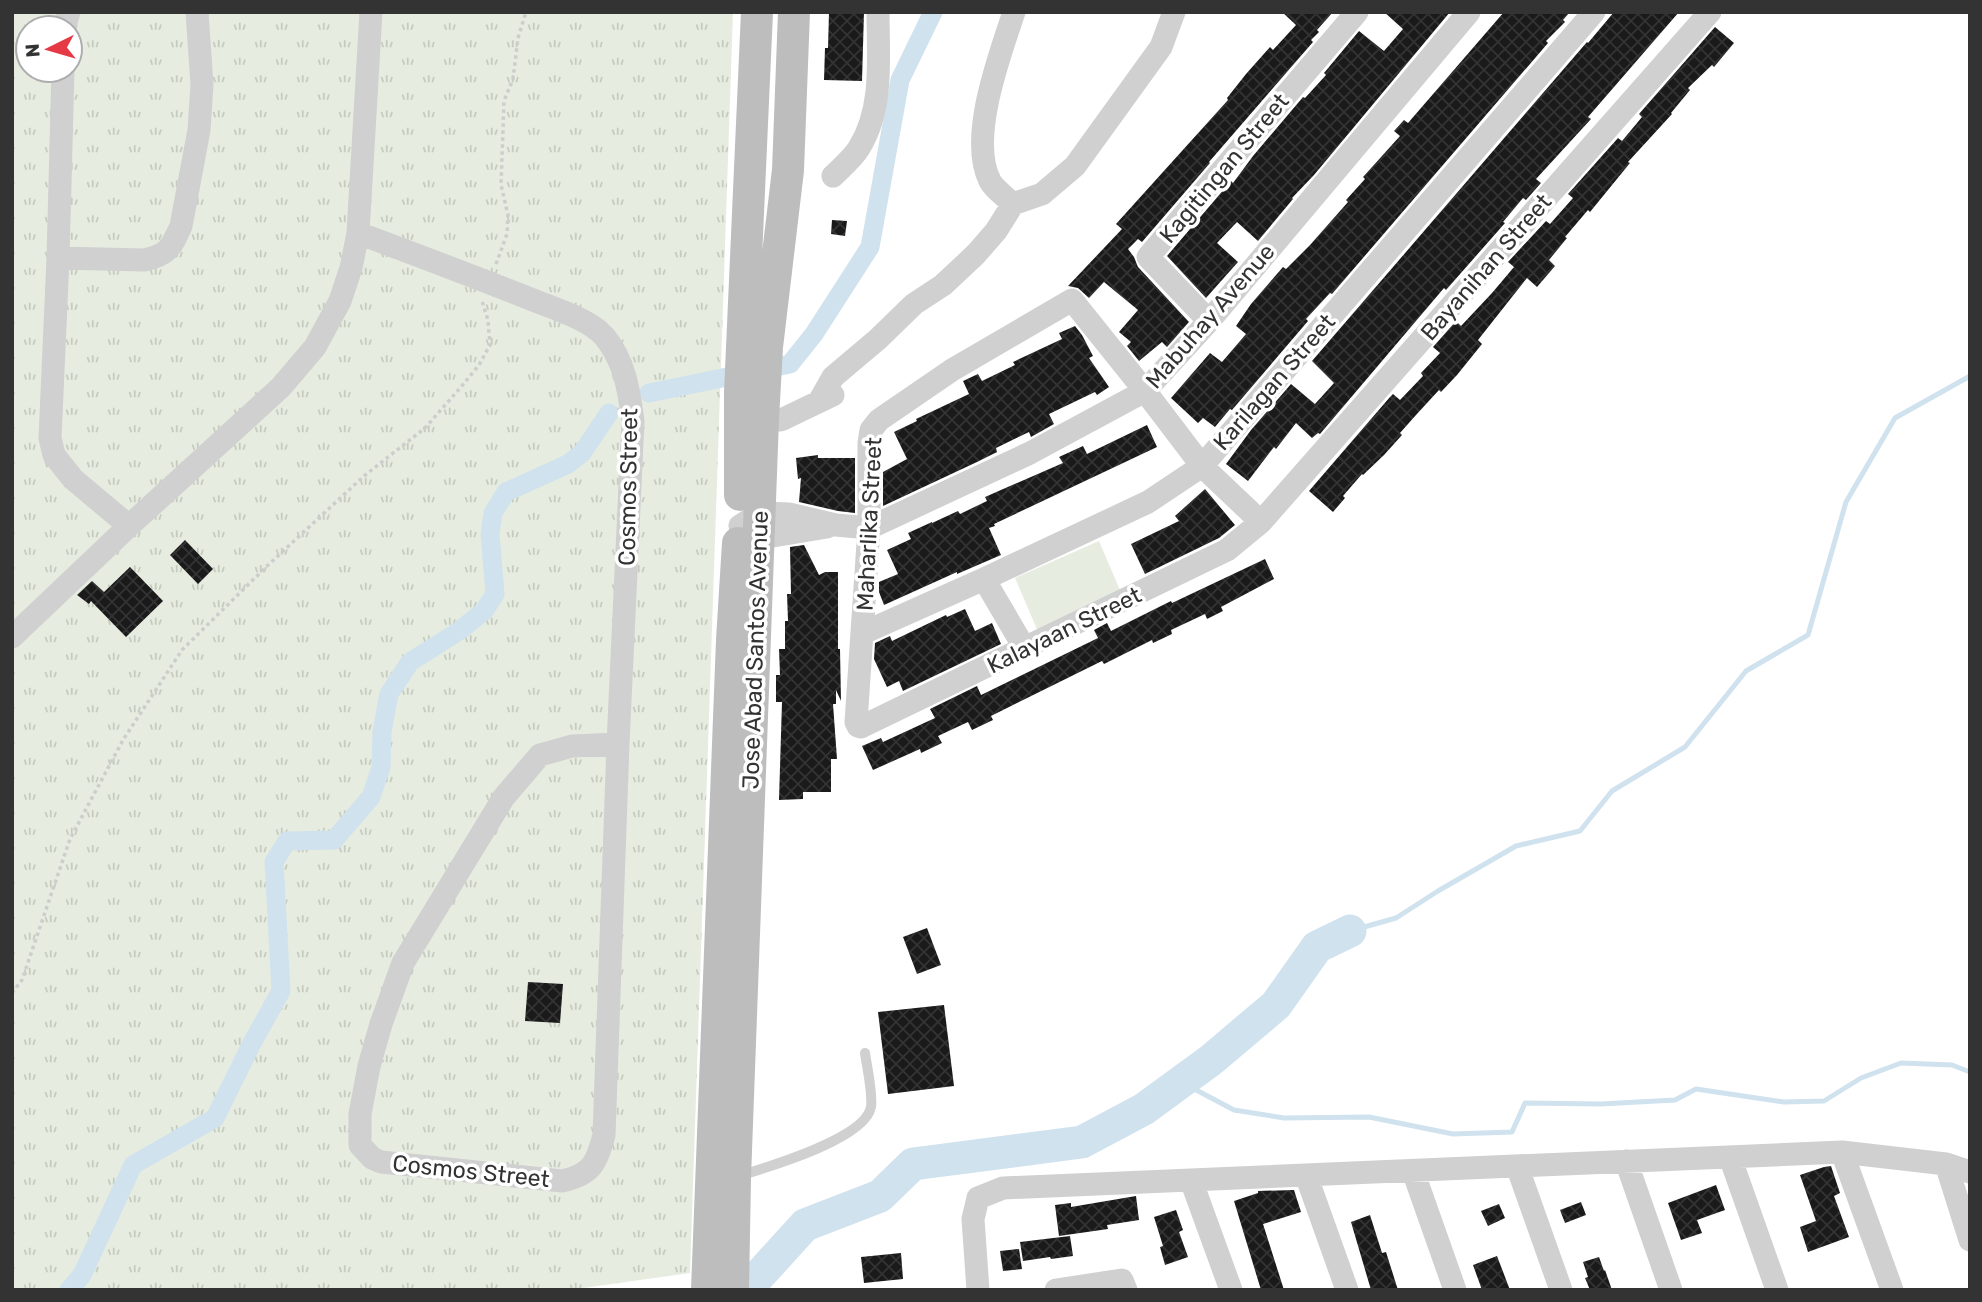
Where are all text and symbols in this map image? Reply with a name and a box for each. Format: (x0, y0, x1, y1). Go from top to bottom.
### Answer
north arrow (14, 14, 84, 84)
text: N (21, 43, 45, 58)
street label: Kagitingan Street (1153, 88, 1295, 248)
street label: Bayanihan Street (1415, 188, 1557, 346)
street label: Mabuhay Avenue (1140, 238, 1280, 394)
street label: Karilagan Street (1207, 308, 1341, 456)
street label: Cosmos Street (613, 408, 643, 566)
street label: Maharlika Street (850, 436, 888, 612)
street label: Jose Abad Santos Avenue (736, 510, 774, 790)
street label: Kalayaan Street (982, 581, 1146, 679)
street label: Cosmos Street (391, 1149, 551, 1193)

